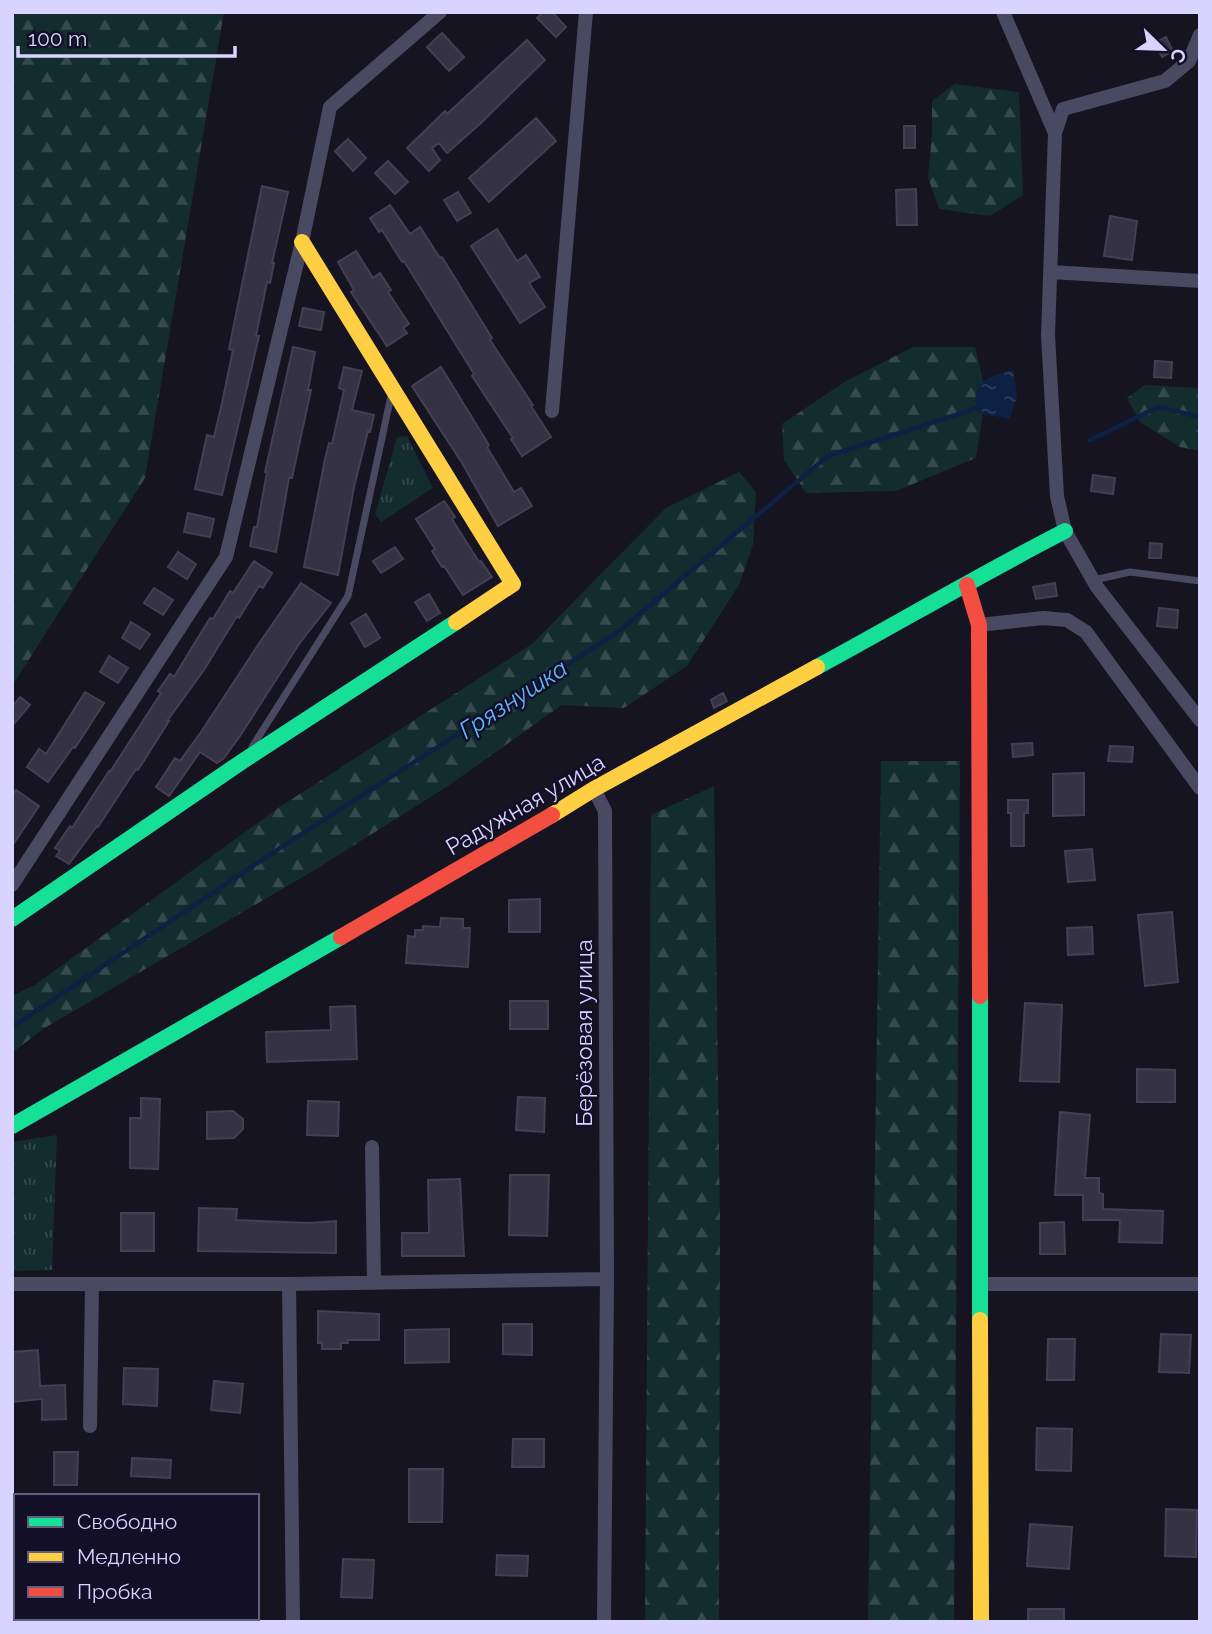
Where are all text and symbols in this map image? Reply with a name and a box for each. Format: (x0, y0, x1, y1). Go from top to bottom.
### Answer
scale bar (18, 14, 234, 58)
north arrow (1128, 14, 1198, 84)
text: 100 m (28, 26, 87, 51)
text: С (1166, 45, 1191, 66)
water label: Грязнушка (453, 653, 573, 745)
street label: Радужная улица (441, 748, 609, 860)
street label: Берёзовая улица (570, 939, 597, 1127)
legend (14, 1494, 259, 1620)
text: Свободно (77, 1509, 177, 1534)
text: Медленно (77, 1544, 181, 1569)
text: Пробка (77, 1579, 153, 1604)

